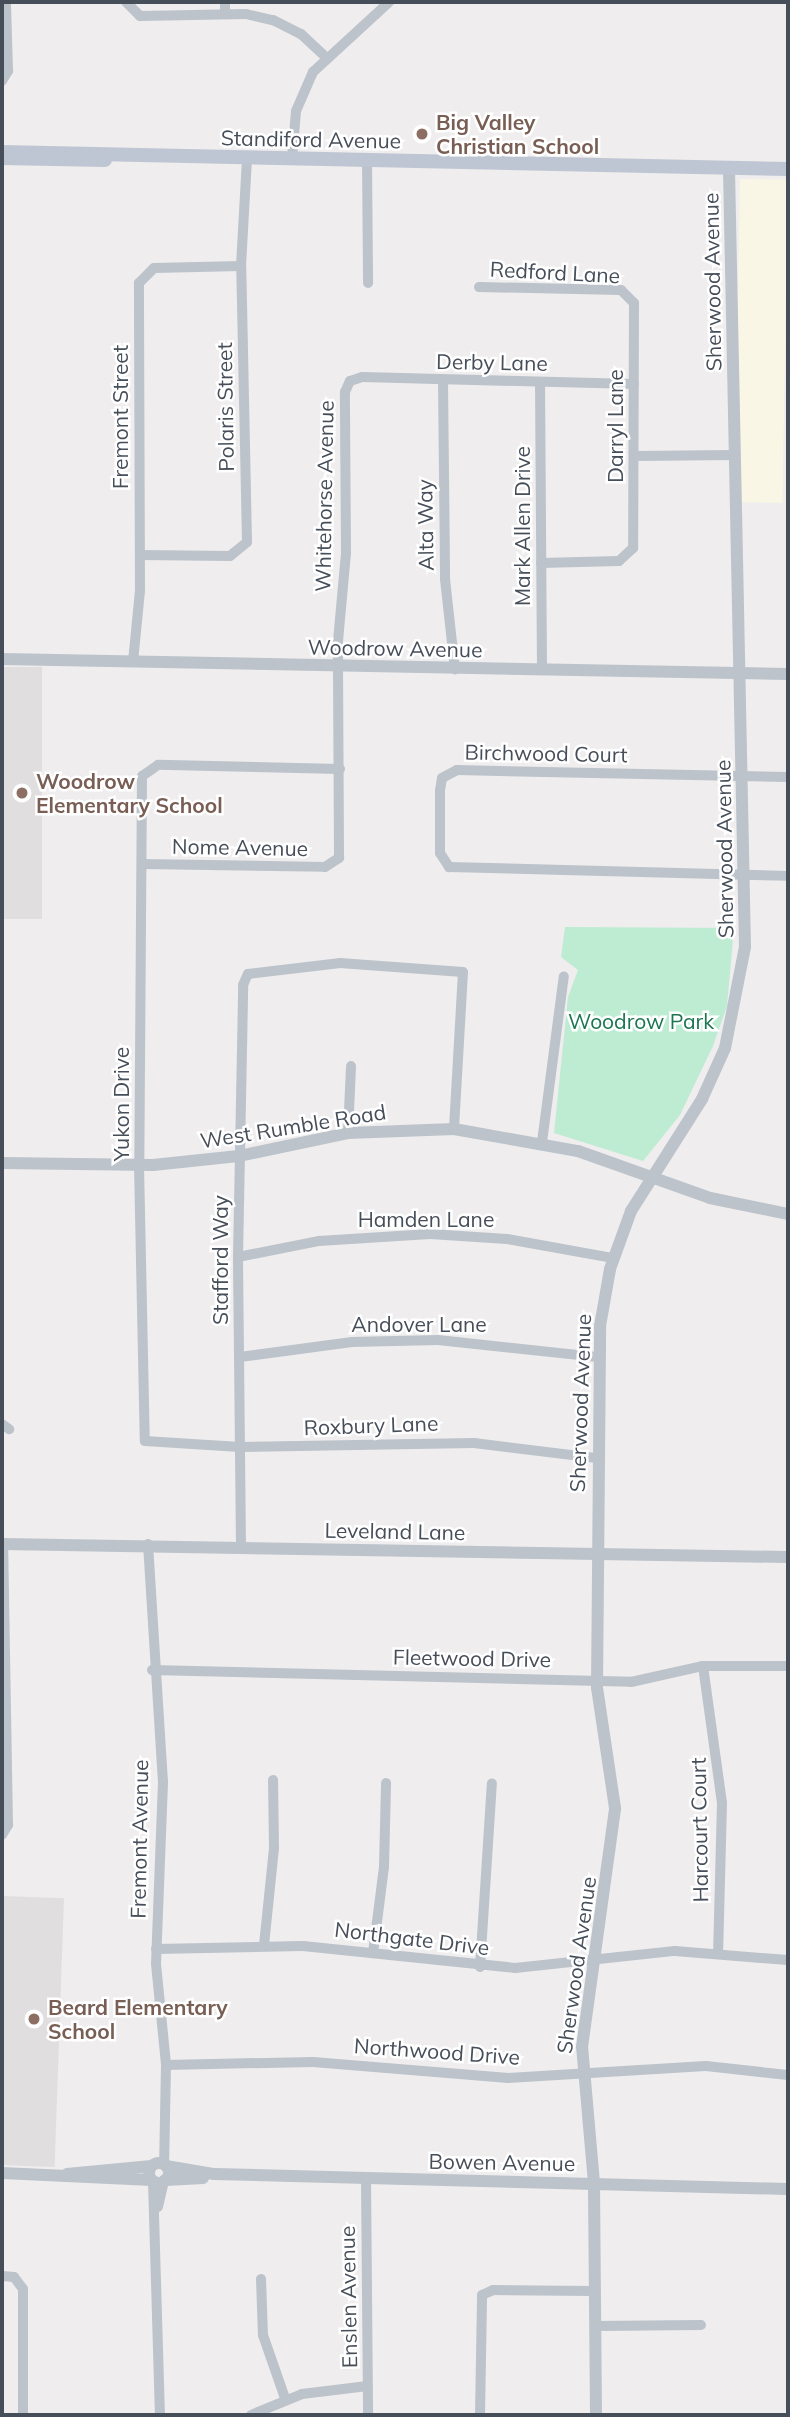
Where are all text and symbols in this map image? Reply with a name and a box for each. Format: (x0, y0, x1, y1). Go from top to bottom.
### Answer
place label: Big Valley Christian School (436, 109, 599, 159)
street label: Standiford Avenue (221, 125, 401, 153)
marker: Big Valley Christian School (414, 126, 430, 142)
street label: Sherwood Avenue (698, 193, 726, 371)
street label: Redford Lane (489, 256, 621, 288)
street label: Polaris Street (211, 342, 239, 472)
street label: Fremont Street (107, 345, 133, 489)
street label: Derby Lane (436, 348, 548, 376)
street label: Darryl Lane (602, 369, 628, 483)
street label: Whitehorse Avenue (310, 400, 338, 592)
street label: Mark Allen Drive (509, 446, 535, 606)
street label: Alta Way (412, 479, 438, 571)
street label: Woodrow Avenue (307, 634, 483, 662)
street label: Birchwood Court (464, 739, 628, 767)
street label: Sherwood Avenue (710, 760, 738, 938)
place label: Woodrow Elementary School (36, 768, 223, 818)
marker: Woodrow Elementary School (14, 785, 30, 801)
street label: Nome Avenue (172, 833, 308, 861)
park label: Woodrow Park (568, 1008, 714, 1034)
street label: Yukon Drive (108, 1047, 134, 1161)
street label: West Rumble Road (198, 1099, 388, 1153)
street label: Stafford Way (207, 1195, 233, 1325)
street label: Hamden Lane (358, 1206, 494, 1232)
street label: Andover Lane (351, 1311, 487, 1337)
street label: Sherwood Avenue (564, 1313, 596, 1493)
street label: Roxbury Lane (303, 1410, 439, 1440)
street label: Leveland Lane (324, 1517, 466, 1545)
street label: Fleetwood Drive (393, 1644, 551, 1672)
street label: Harcourt Court (685, 1757, 713, 1903)
street label: Fremont Avenue (125, 1759, 153, 1919)
street label: Sherwood Avenue (551, 1875, 601, 2055)
street label: Northgate Drive (333, 1916, 491, 1960)
place label: Beard Elementary School (48, 1994, 228, 2044)
marker: Beard Elementary School (26, 2011, 42, 2027)
street label: Northwood Drive (353, 2033, 521, 2069)
street label: Bowen Avenue (429, 2148, 575, 2176)
street label: Enslen Avenue (334, 2226, 362, 2368)

